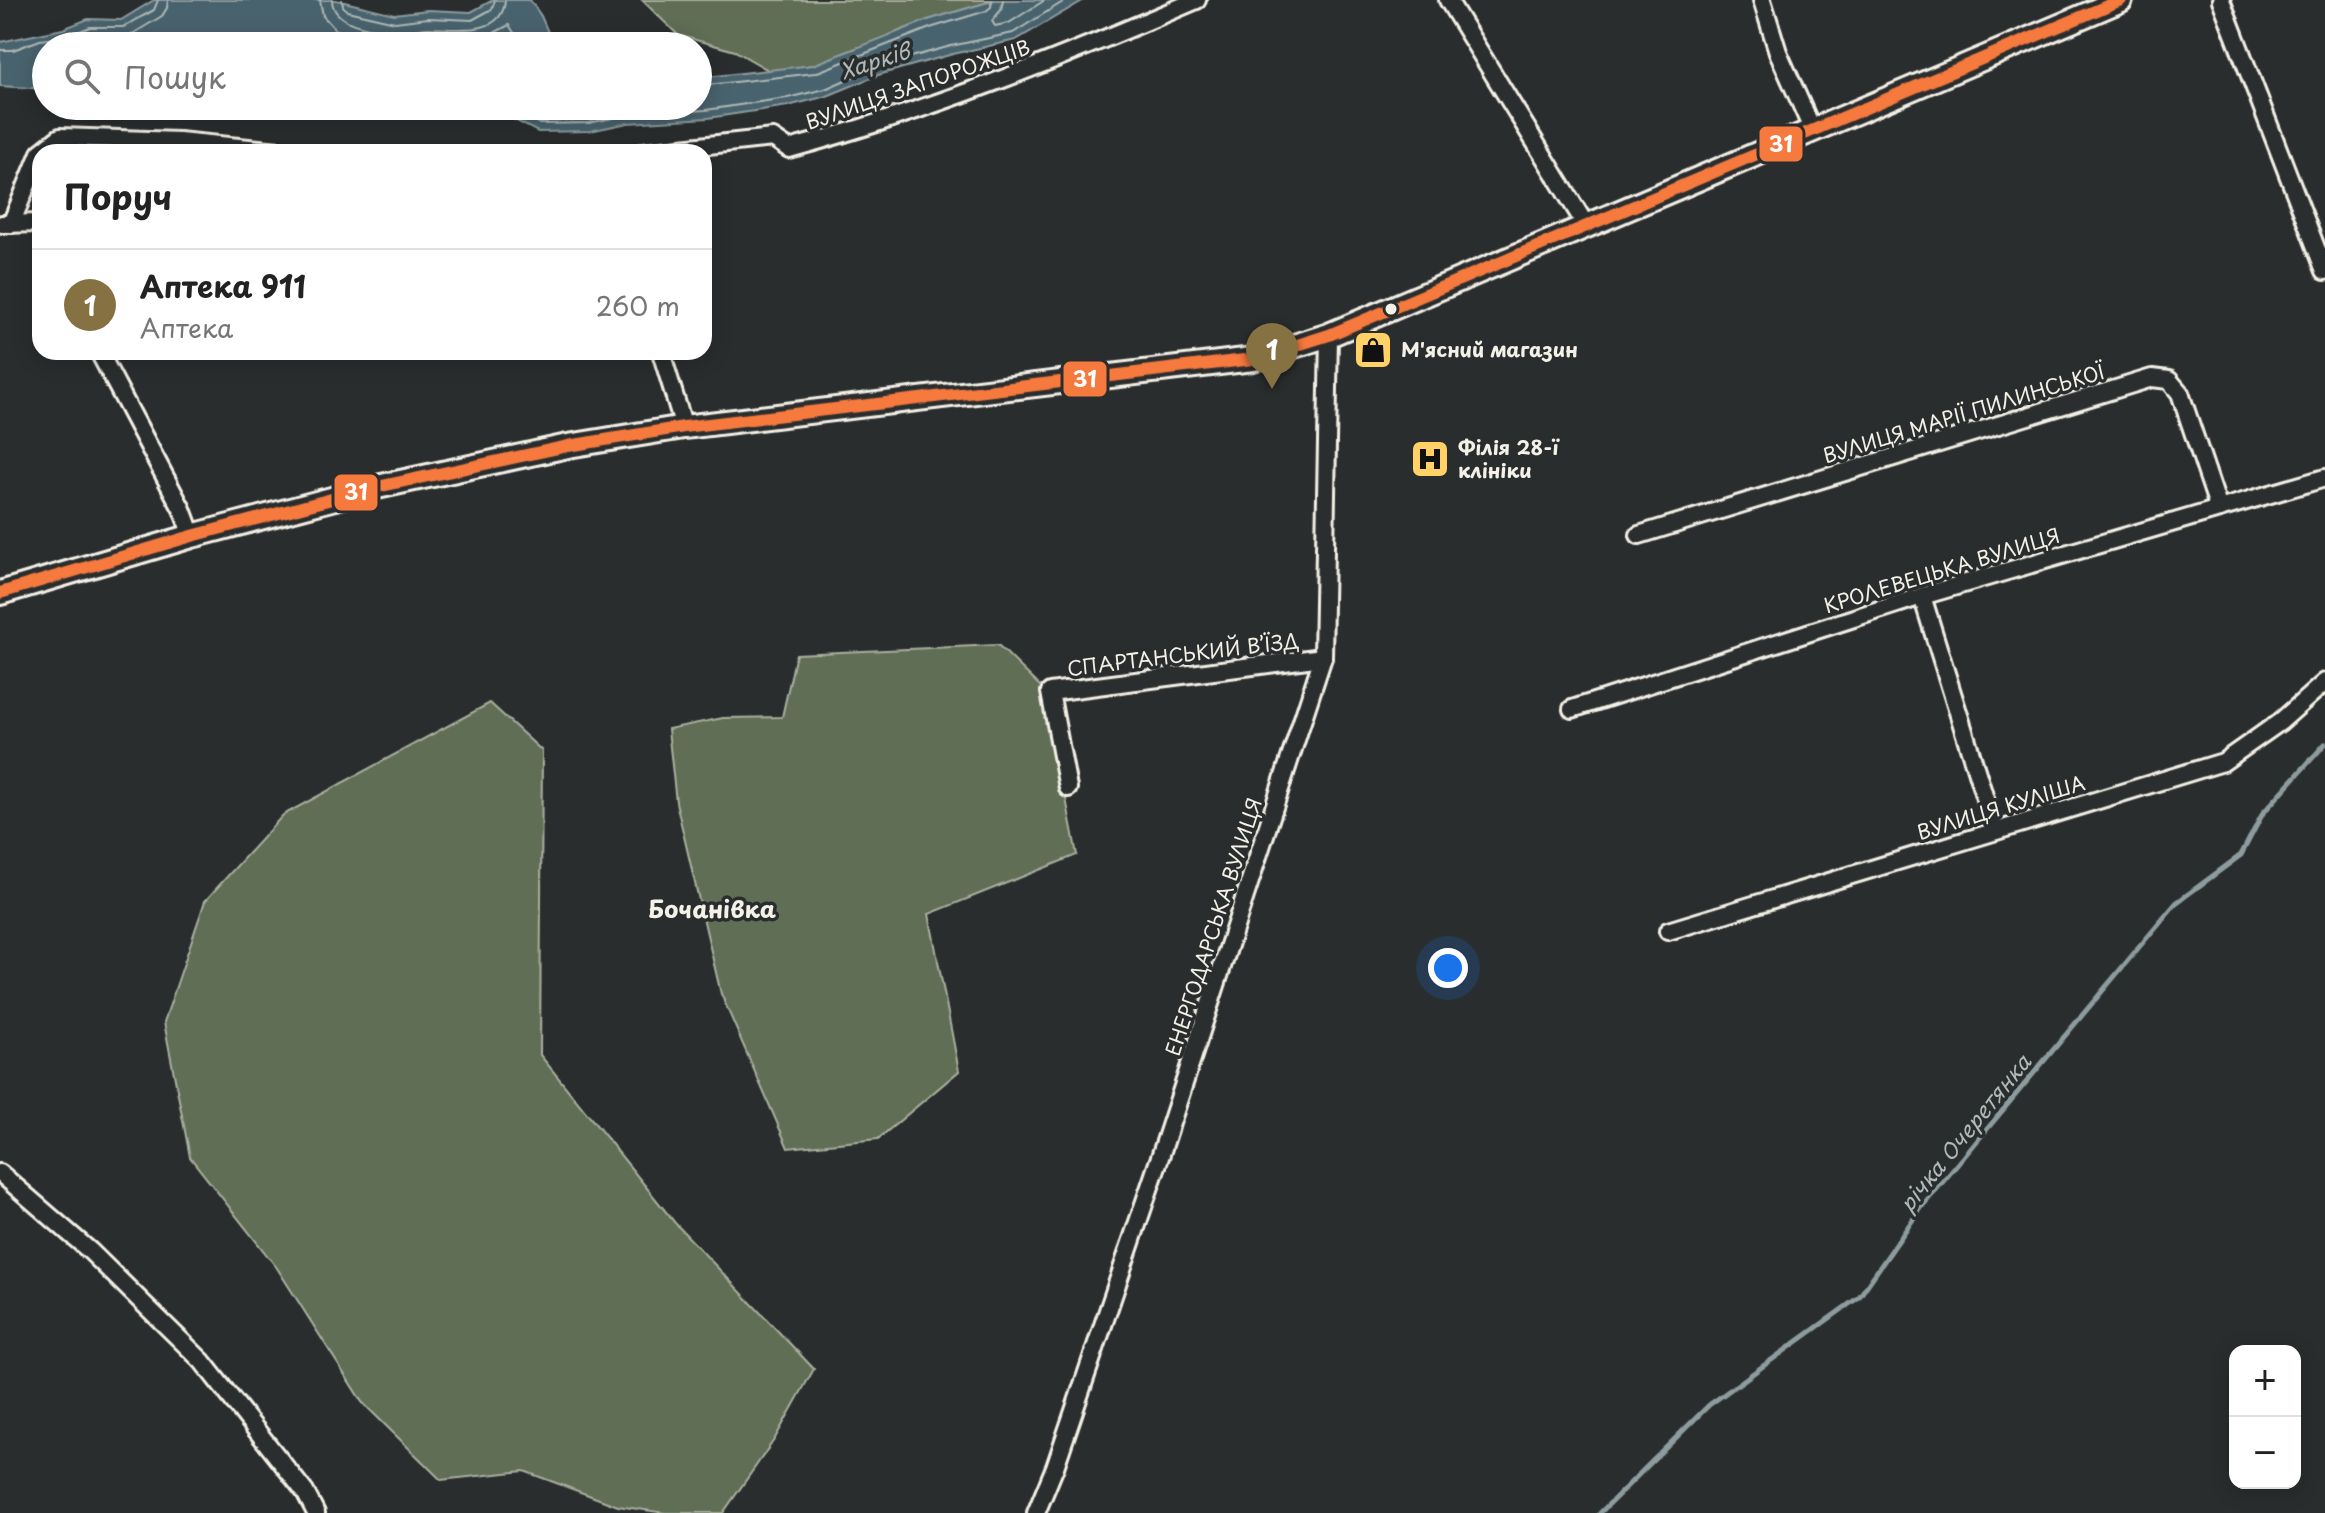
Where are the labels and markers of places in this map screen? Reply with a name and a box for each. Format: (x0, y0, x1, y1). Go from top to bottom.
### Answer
unlabelled marker (1383, 301, 1399, 317)
pin: 1 (1246, 323, 1298, 389)
shop icon: М'ясний магазин (1352, 329, 1394, 371)
place label: М'ясний магазин (1401, 334, 1578, 364)
place label: Філія 28-ї клініки (1458, 432, 1560, 485)
hospital icon: Філія 28-ї клініки (1409, 438, 1451, 480)

